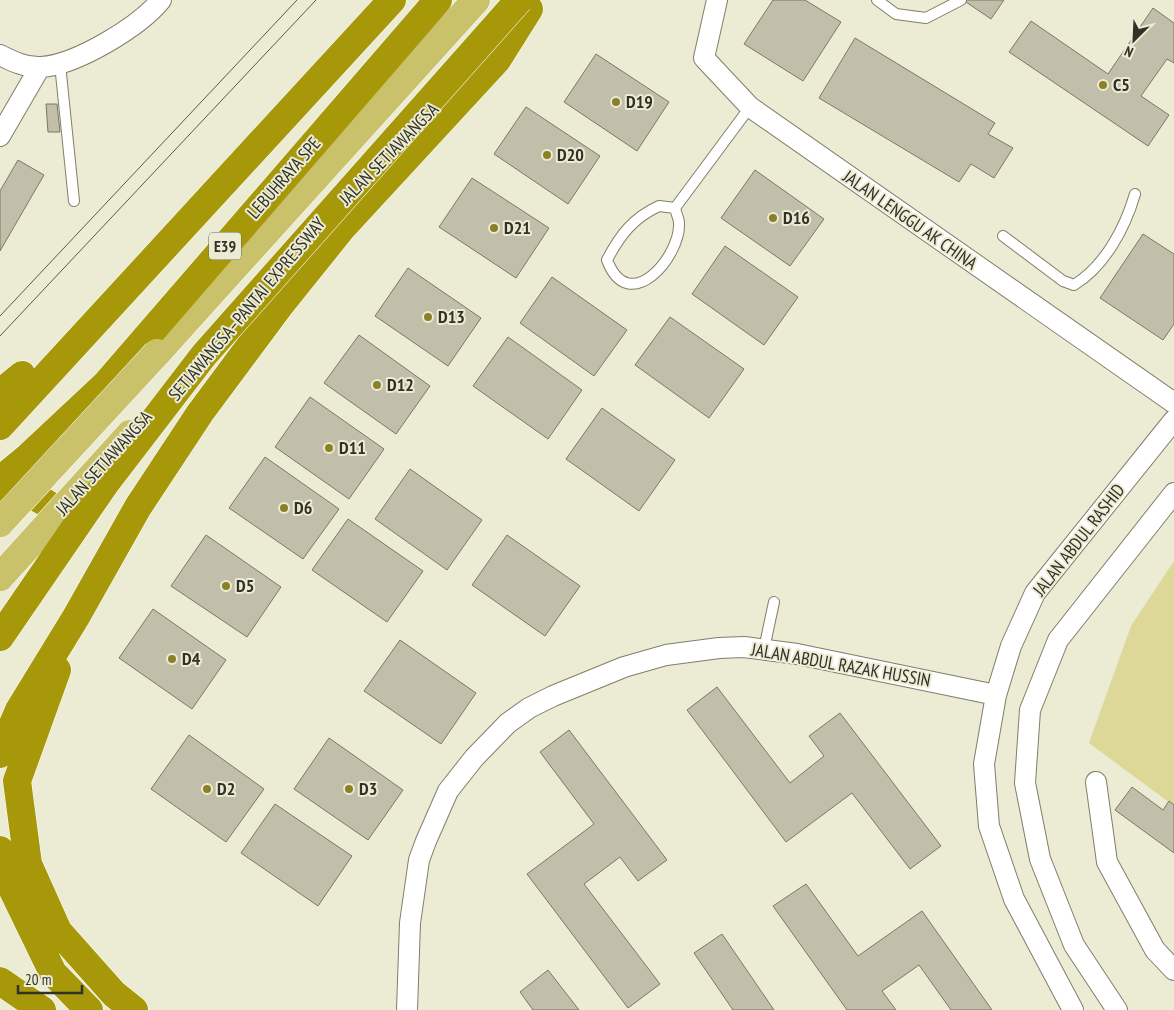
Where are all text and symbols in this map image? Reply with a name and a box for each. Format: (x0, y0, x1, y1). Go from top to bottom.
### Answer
north arrow (1109, 15, 1159, 65)
text: N (1122, 42, 1136, 62)
place label: C5 (1113, 73, 1130, 96)
marker: C5 (1097, 79, 1109, 91)
place label: D19 (626, 90, 653, 113)
marker: D19 (610, 96, 622, 108)
street label: JALAN SETIAWANGSA (333, 97, 443, 210)
street label: LEBUHRAYA SPE (242, 132, 325, 223)
place label: D20 (557, 143, 584, 166)
marker: D20 (541, 149, 553, 161)
street label: JALAN LENGGU AK CHINA (838, 164, 982, 275)
place label: D16 (783, 206, 810, 229)
street label: SETIAWANGSA–PANTAI EXPRESSWAY (163, 212, 331, 405)
marker: D16 (767, 212, 779, 224)
place label: D21 (504, 216, 531, 239)
marker: D21 (488, 222, 500, 234)
road number: E39 (209, 232, 241, 260)
place label: D13 (438, 305, 465, 328)
marker: D13 (422, 311, 434, 323)
place label: D12 (387, 373, 414, 396)
marker: D12 (371, 379, 383, 391)
street label: JALAN SETIAWANGSA (50, 405, 157, 521)
place label: D11 (339, 436, 366, 459)
marker: D11 (323, 442, 335, 454)
street label: JALAN ABDUL RASHID (1027, 479, 1130, 601)
place label: D6 (294, 496, 312, 519)
marker: D6 (278, 502, 290, 514)
place label: D5 (236, 574, 254, 597)
marker: D5 (220, 580, 232, 592)
street label: JALAN ABDUL RAZAK HUSSIN (749, 637, 933, 692)
place label: D4 (182, 647, 201, 670)
marker: D4 (166, 653, 178, 665)
place label: D2 (217, 777, 235, 800)
place label: D3 (359, 777, 377, 800)
marker: D2 (201, 783, 213, 795)
marker: D3 (343, 783, 355, 795)
scale bar (18, 962, 81, 994)
text: 20 m (25, 970, 51, 989)

